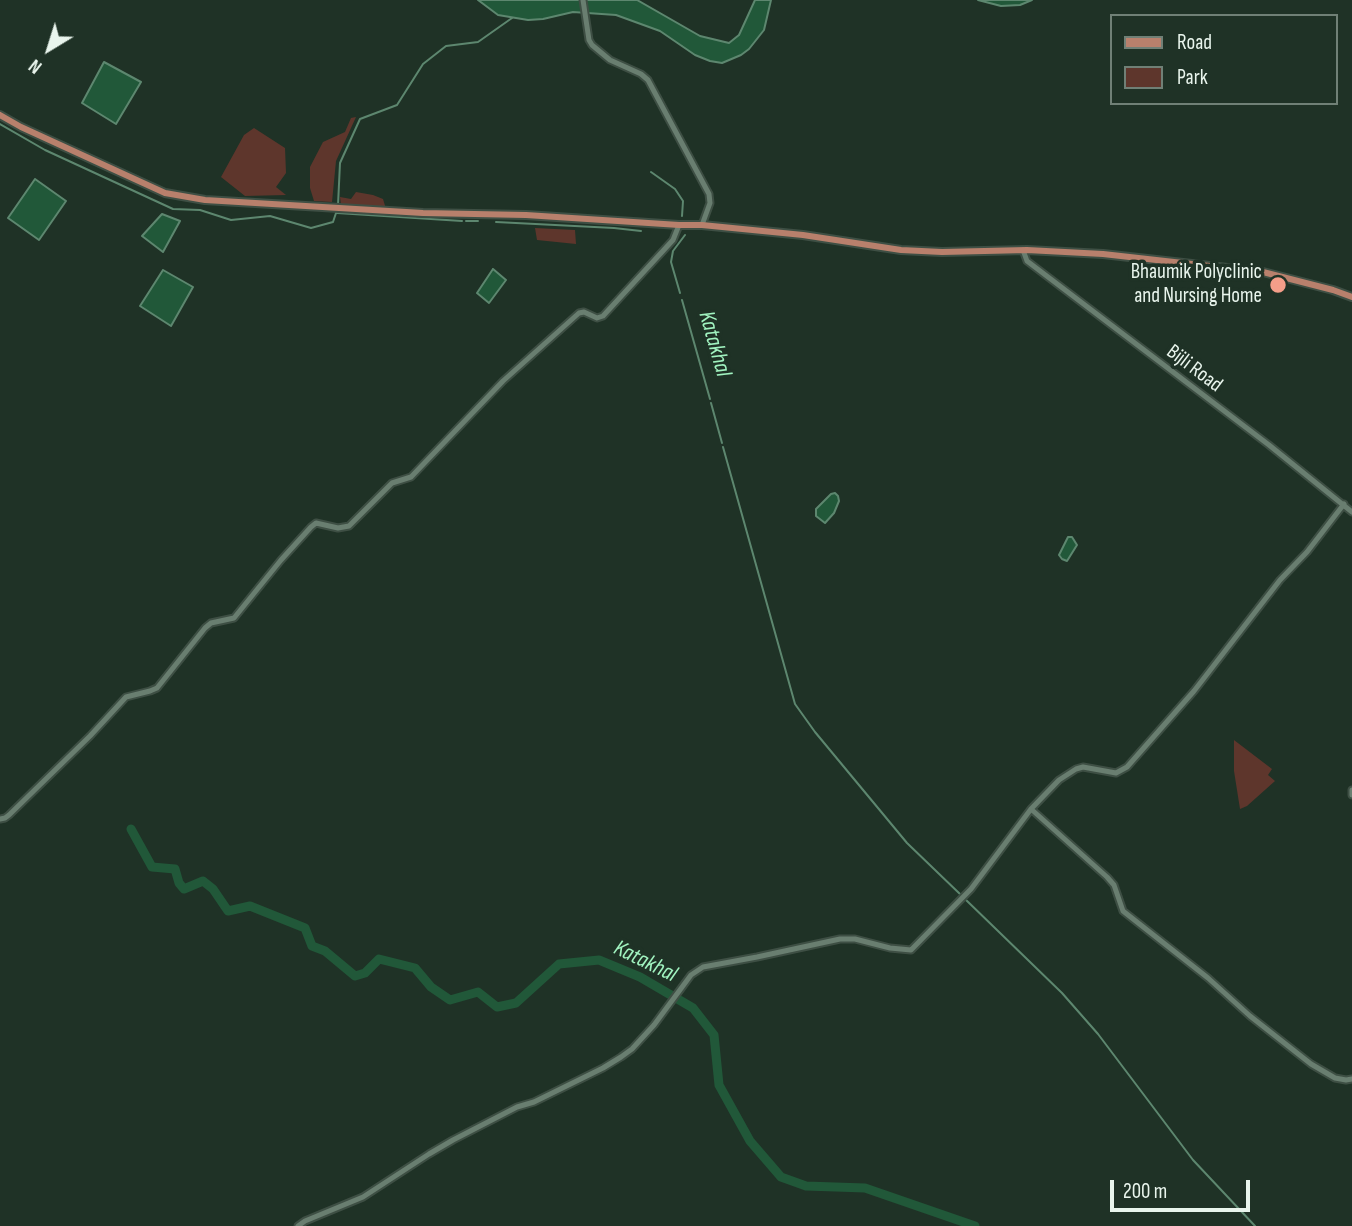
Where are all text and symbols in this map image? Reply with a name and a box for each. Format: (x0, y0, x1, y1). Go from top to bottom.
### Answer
north arrow (14, 14, 84, 84)
legend (1110, 14, 1338, 105)
text: Road (1177, 30, 1212, 55)
text: N (25, 54, 47, 78)
text: Park (1177, 65, 1208, 90)
place label: Bhaumik Polyclinic and Nursing Home (1131, 260, 1262, 310)
marker: Bhaumik Polyclinic and Nursing Home (1268, 275, 1288, 295)
water label: Katakhal (692, 308, 736, 380)
street label: Bijli Road (1161, 340, 1227, 398)
water label: Katakhal (609, 935, 681, 989)
scale bar (1114, 1166, 1254, 1210)
text: 200 m (1123, 1179, 1167, 1204)

